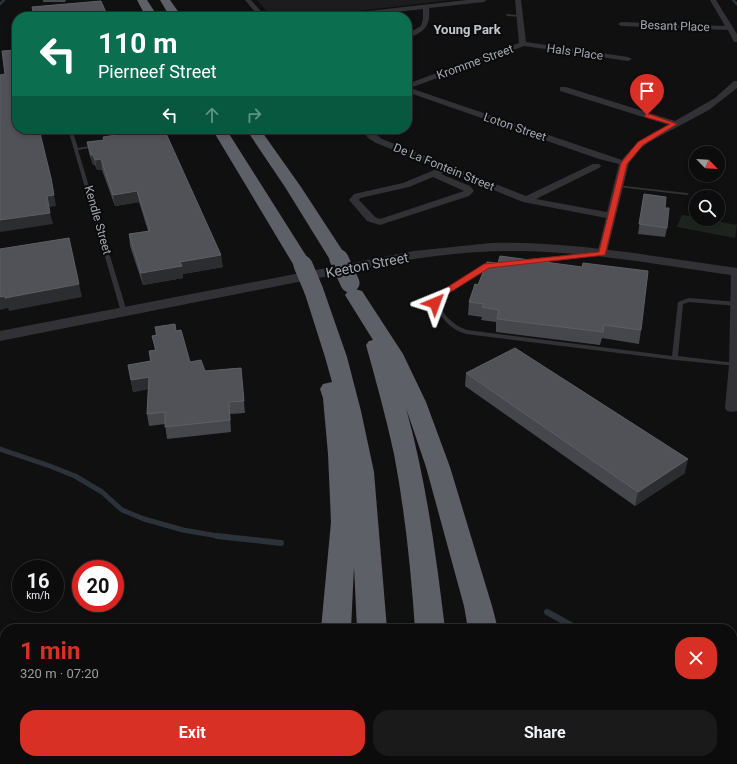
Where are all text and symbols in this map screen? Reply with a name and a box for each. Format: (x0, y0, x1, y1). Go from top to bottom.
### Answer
street label: Besant Place (640, 18, 710, 34)
district label: Young Park (433, 22, 502, 37)
text: 110 m (98, 27, 177, 60)
icon: left (32, 28, 84, 80)
street label: Hals Place (546, 41, 604, 63)
street label: Kromme Street (435, 42, 515, 82)
text: Pierneef Street (98, 61, 217, 82)
pin (630, 74, 664, 115)
icon: arrive (636, 80, 658, 102)
icon: left (159, 104, 181, 126)
icon: ahead (201, 104, 223, 126)
icon: right (243, 104, 265, 126)
street label: Loton Street (482, 110, 548, 144)
street label: De La Fontein Street (391, 140, 497, 194)
north arrow (689, 146, 725, 182)
map controls (689, 146, 725, 226)
street label: Kendle Street (81, 184, 115, 256)
button: search (689, 190, 725, 226)
street label: Keeton Street (324, 249, 410, 281)
position arrow (414, 282, 456, 324)
speed limit sign: 20 (72, 560, 124, 612)
text: 16 (27, 569, 49, 593)
text: km/h (26, 590, 50, 601)
text: 1 min (20, 637, 80, 665)
button: close (675, 637, 717, 679)
text: 320 m · 07:20 (20, 666, 99, 681)
button: Exit (20, 710, 365, 756)
button: Share (373, 710, 717, 756)

